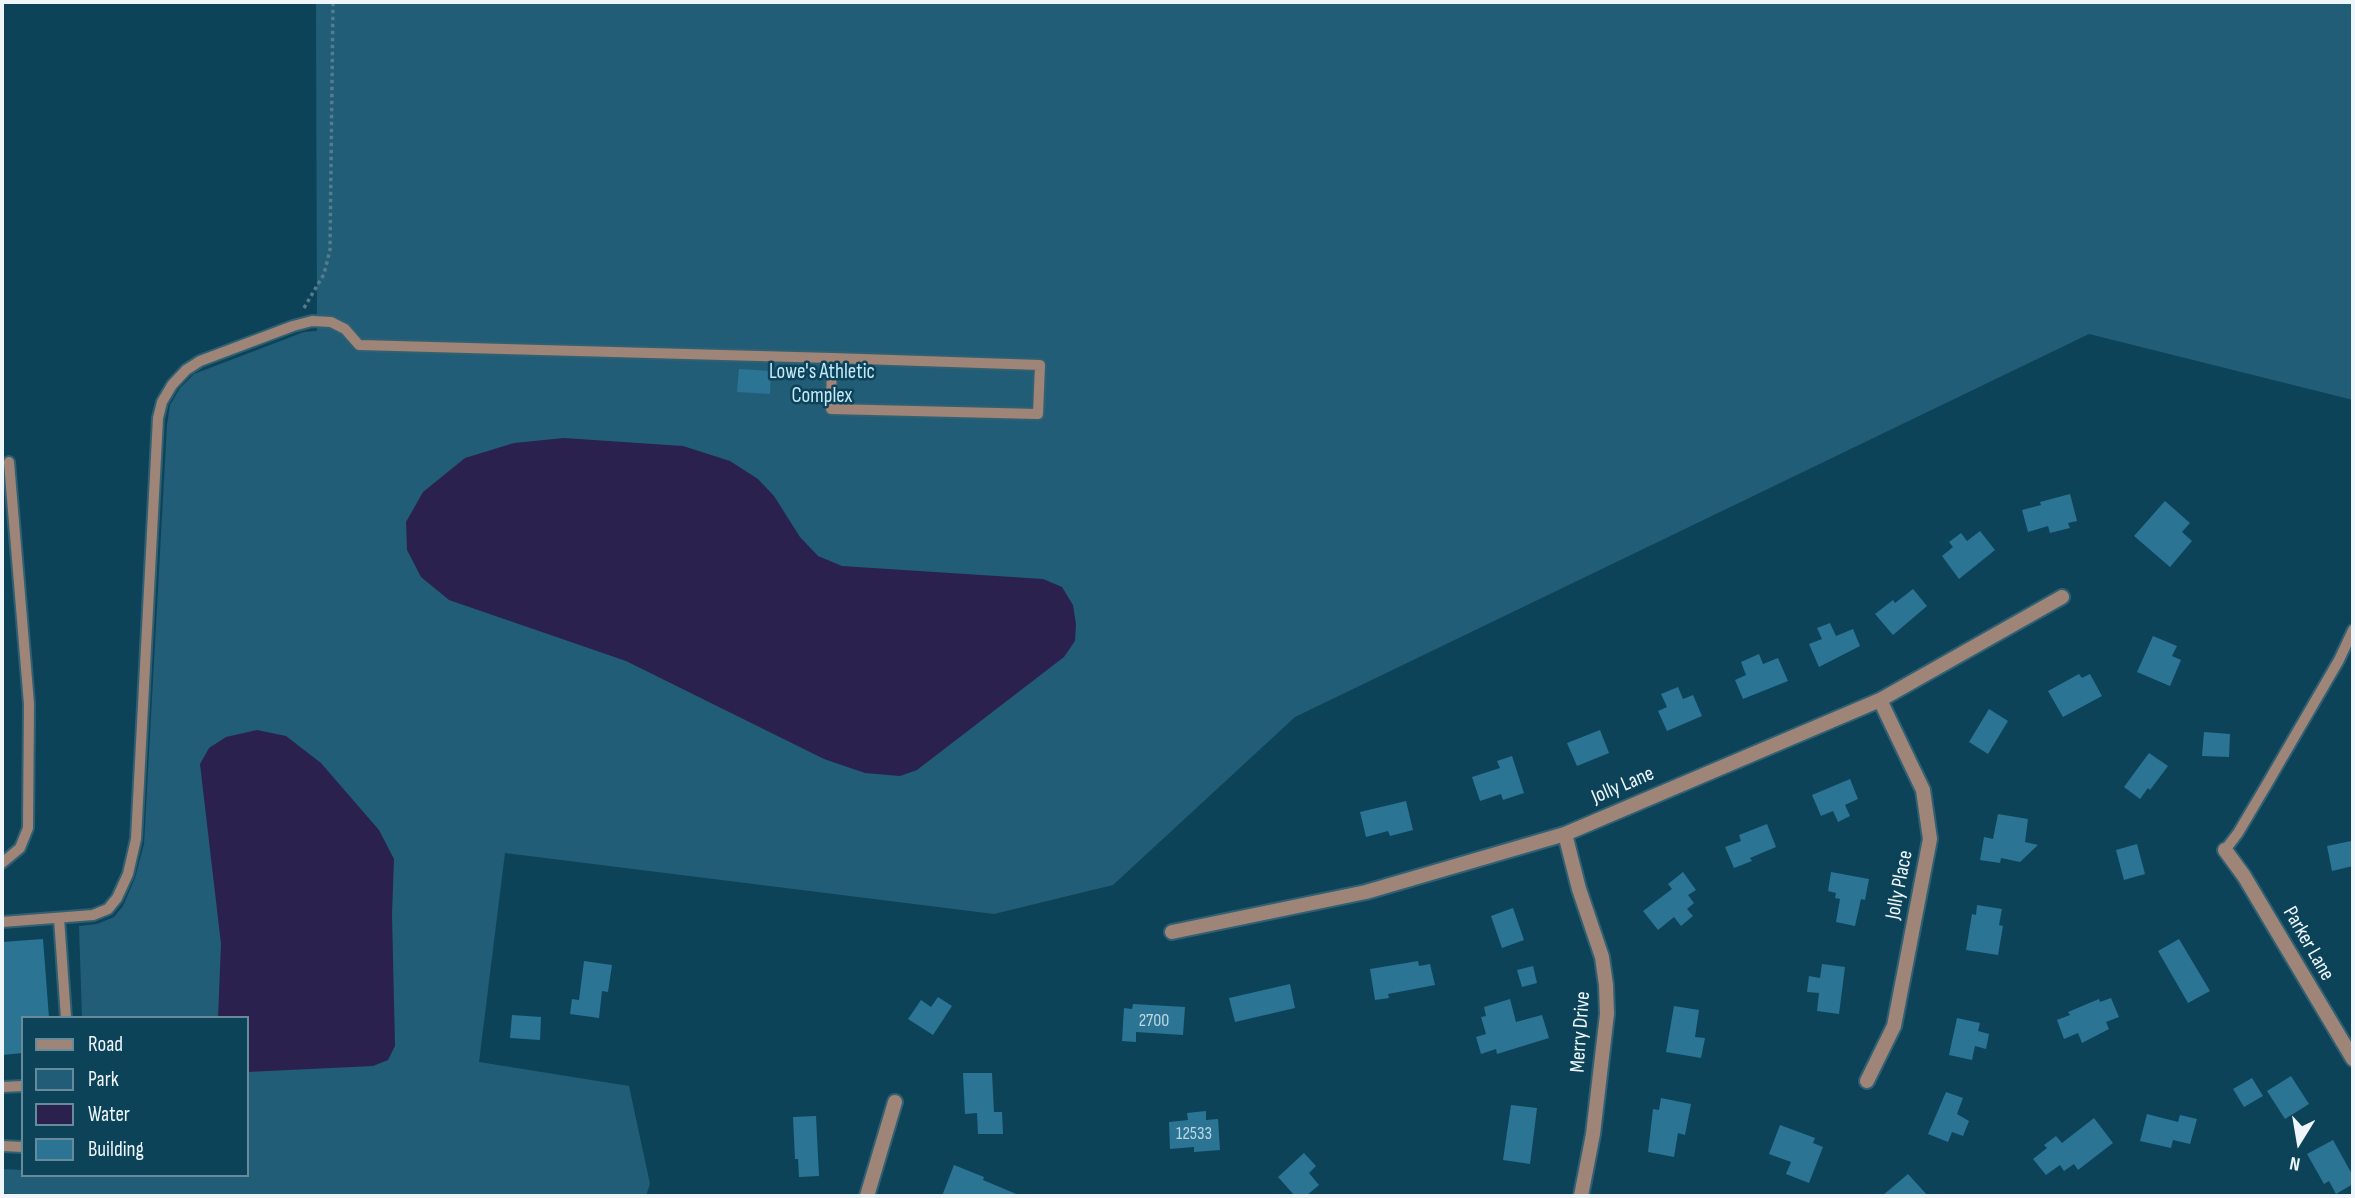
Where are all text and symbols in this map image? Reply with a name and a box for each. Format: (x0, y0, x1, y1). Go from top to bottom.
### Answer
park label: Lowe's Athletic Complex (769, 360, 875, 410)
street label: Jolly Lane (1588, 762, 1658, 810)
street label: Jolly Place (1881, 848, 1919, 922)
street label: Parker Lane (2277, 902, 2339, 986)
street label: Merry Drive (1566, 991, 1596, 1073)
house number: 2700 (1139, 1010, 1169, 1032)
legend (21, 1016, 248, 1177)
text: Road (88, 1032, 123, 1057)
text: Park (88, 1067, 119, 1092)
text: Water (88, 1102, 130, 1127)
north arrow (2264, 1107, 2334, 1177)
house number: 12533 (1176, 1123, 1212, 1145)
text: Building (88, 1137, 144, 1162)
text: N (2288, 1151, 2302, 1175)

